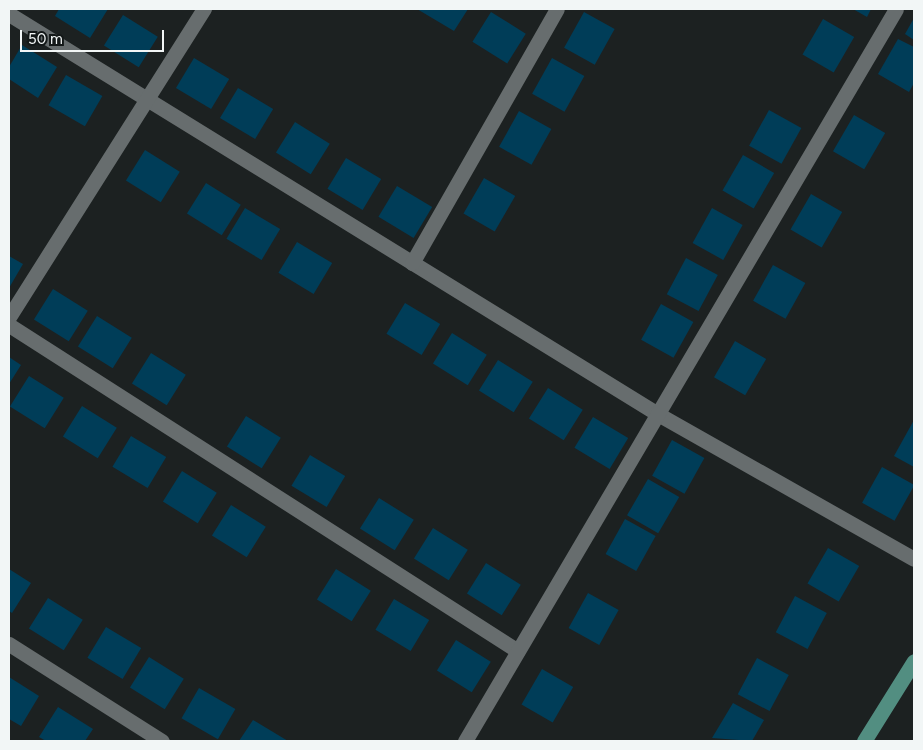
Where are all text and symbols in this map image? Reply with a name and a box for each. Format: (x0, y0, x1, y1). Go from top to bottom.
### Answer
scale bar (22, 20, 166, 52)
text: 50 m (28, 30, 63, 48)

